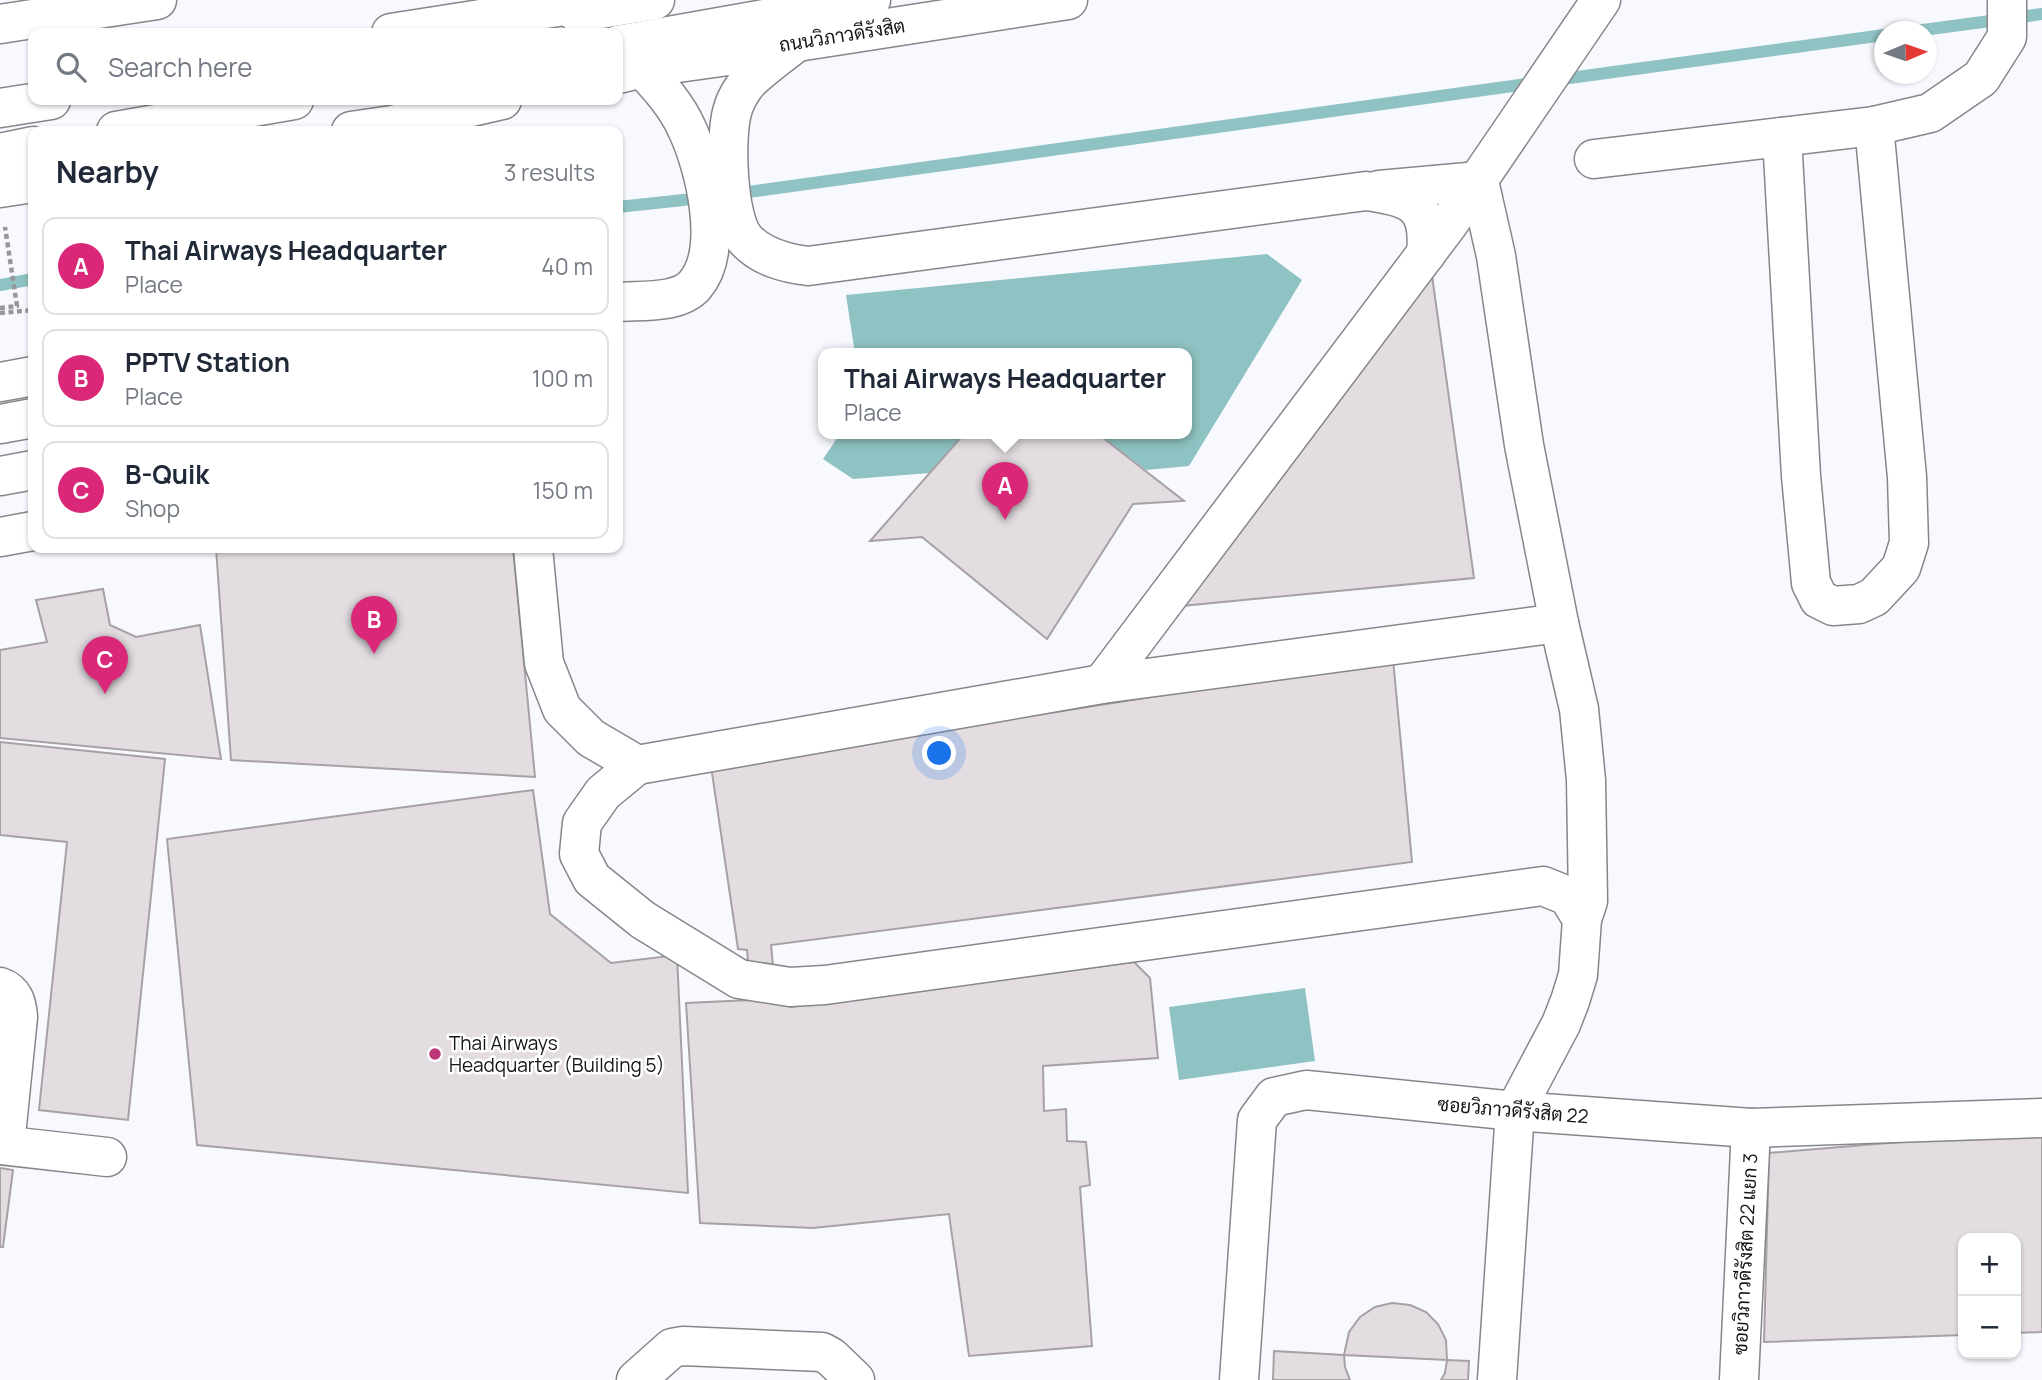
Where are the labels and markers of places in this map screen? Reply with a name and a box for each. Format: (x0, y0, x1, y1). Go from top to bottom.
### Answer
pin: A (982, 462, 1028, 520)
pin: B (351, 596, 397, 654)
pin: C (82, 636, 128, 694)
place label: Thai Airways Headquarter (Building 5) (449, 1030, 665, 1078)
marker: Thai Airways Headquarter (Building 5) (427, 1046, 443, 1062)

